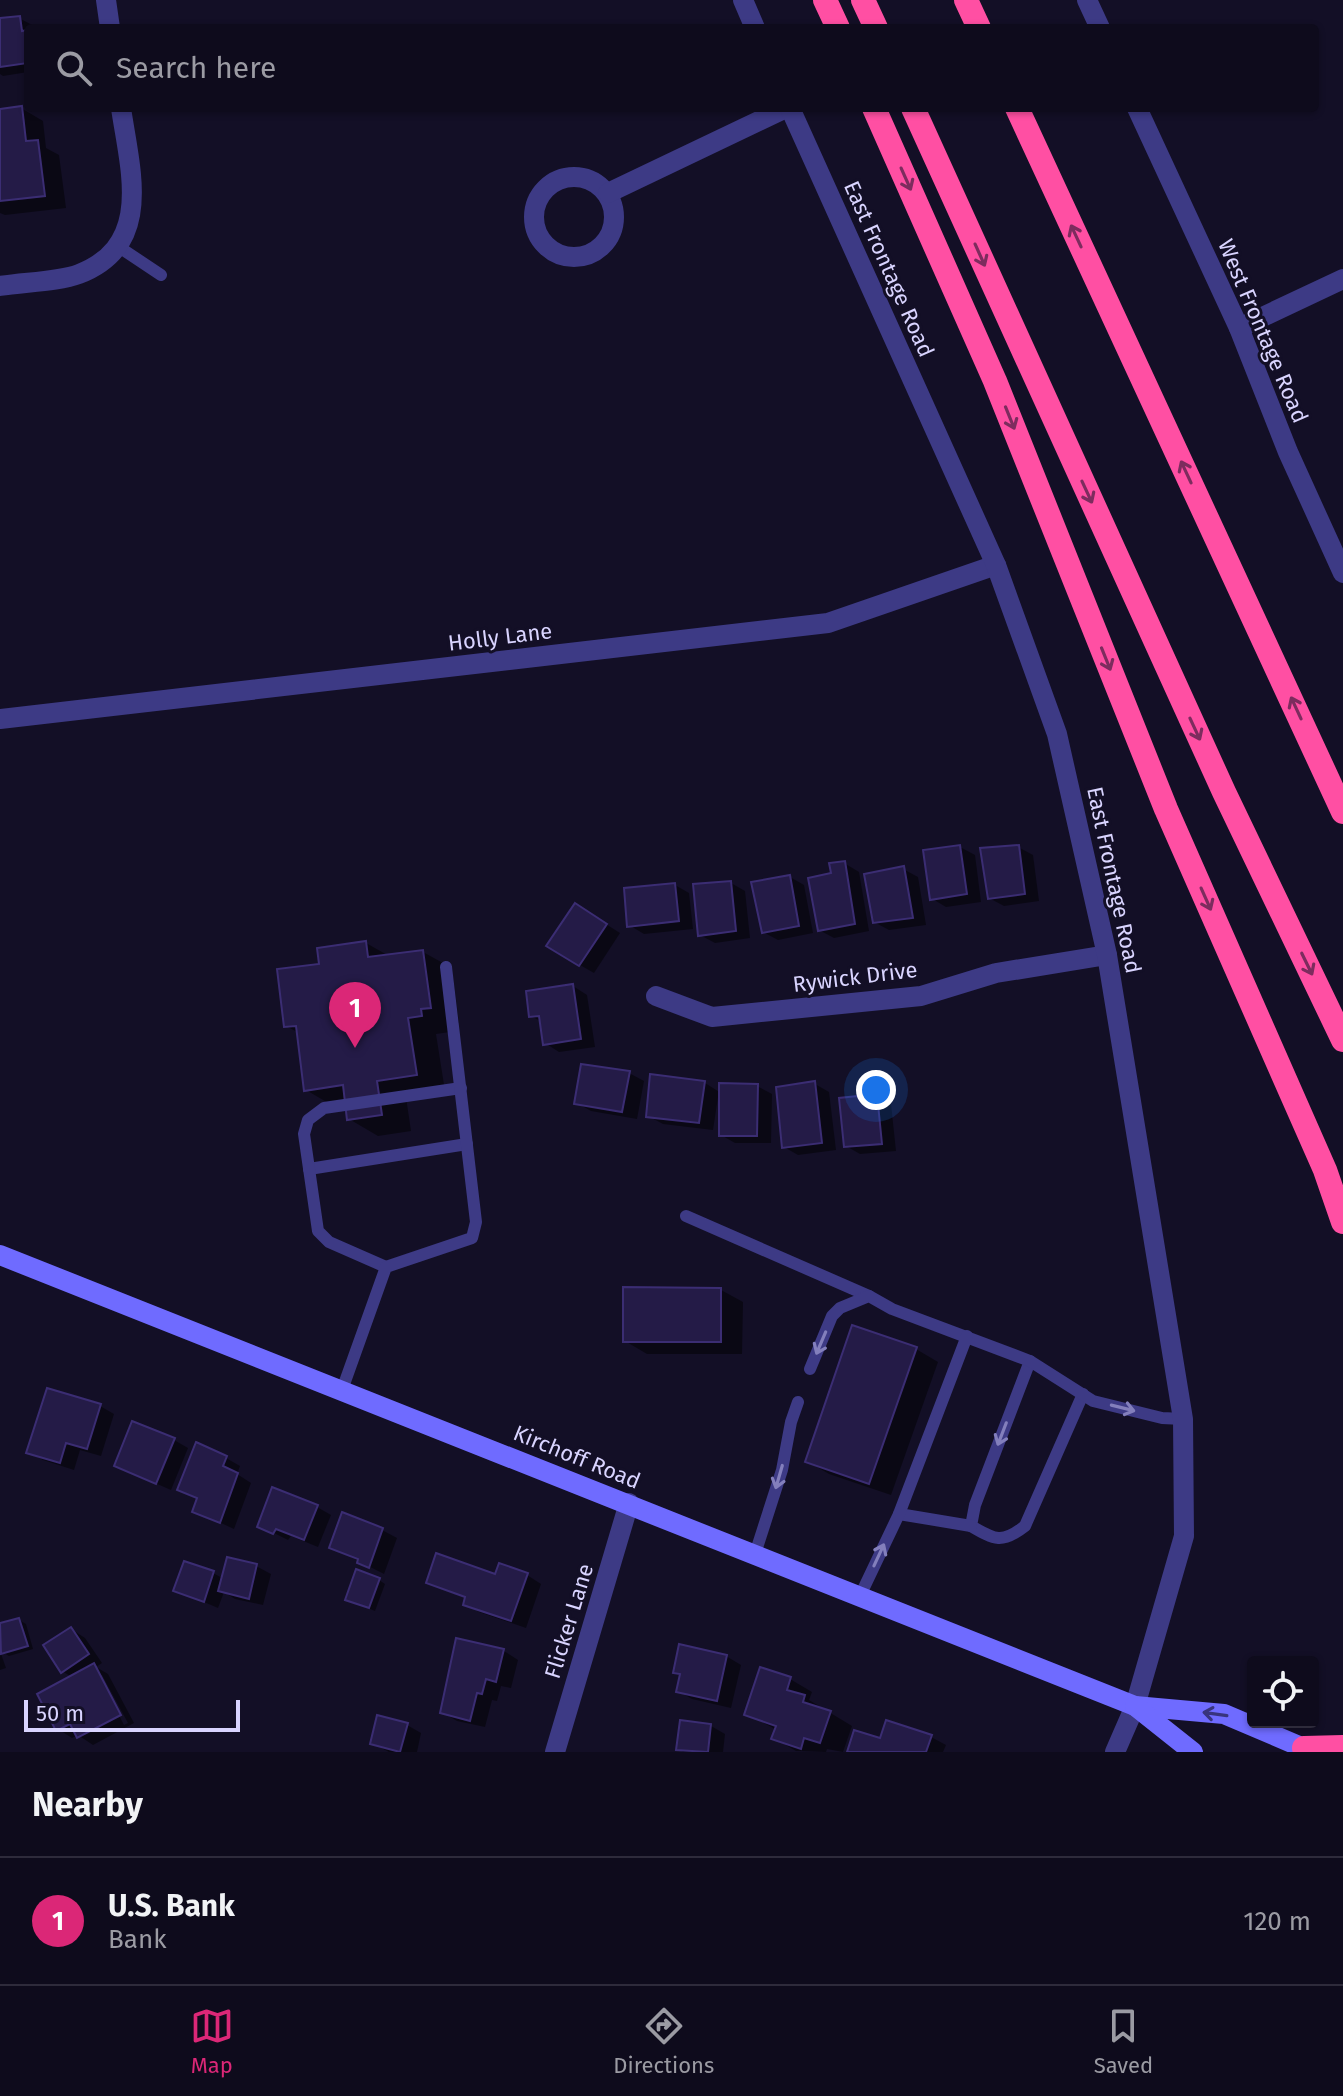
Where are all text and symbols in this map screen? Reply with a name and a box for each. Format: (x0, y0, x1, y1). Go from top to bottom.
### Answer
search box (24, 24, 1319, 112)
icon: search (52, 46, 96, 90)
text: Search here (116, 50, 276, 86)
one-way arrow (900, 166, 915, 191)
street label: East Frontage Road (838, 177, 940, 361)
one-way arrow (1068, 225, 1083, 249)
street label: West Frontage Road (1212, 235, 1314, 427)
one-way arrow (973, 243, 988, 267)
one-way arrow (1004, 405, 1018, 430)
one-way arrow (1178, 460, 1193, 484)
one-way arrow (1080, 480, 1095, 504)
street label: Holly Lane (446, 617, 554, 657)
one-way arrow (1100, 646, 1114, 671)
one-way arrow (1288, 696, 1303, 720)
one-way arrow (1189, 716, 1204, 740)
street label: East Frontage Road (1081, 784, 1147, 976)
one-way arrow (1199, 886, 1214, 911)
one-way arrow (1300, 951, 1315, 975)
street label: Rywick Drive (791, 956, 919, 998)
pin: 1 (329, 982, 381, 1048)
your location (856, 1070, 896, 1110)
one-way arrow (813, 1330, 827, 1354)
one-way arrow (1110, 1402, 1136, 1417)
street label: Kirchoff Road (510, 1419, 644, 1495)
one-way arrow (994, 1421, 1008, 1446)
one-way arrow (771, 1464, 786, 1490)
one-way arrow (872, 1543, 887, 1567)
street label: Flicker Lane (539, 1560, 599, 1682)
map controls (1247, 1656, 1319, 1728)
button: locate (1247, 1656, 1319, 1728)
scale bar (24, 1696, 240, 1732)
text: 50 m (36, 1700, 84, 1727)
one-way arrow (1202, 1706, 1228, 1721)
text: Nearby (32, 1784, 143, 1825)
text: U.S. Bank (108, 1888, 235, 1924)
text: 1 (52, 1906, 64, 1937)
text: 120 m (1243, 1906, 1311, 1937)
text: Bank (108, 1924, 167, 1955)
tab: Map (190, 2004, 234, 2079)
tab: Directions (613, 2004, 714, 2079)
tab: Saved (1094, 2004, 1153, 2079)

